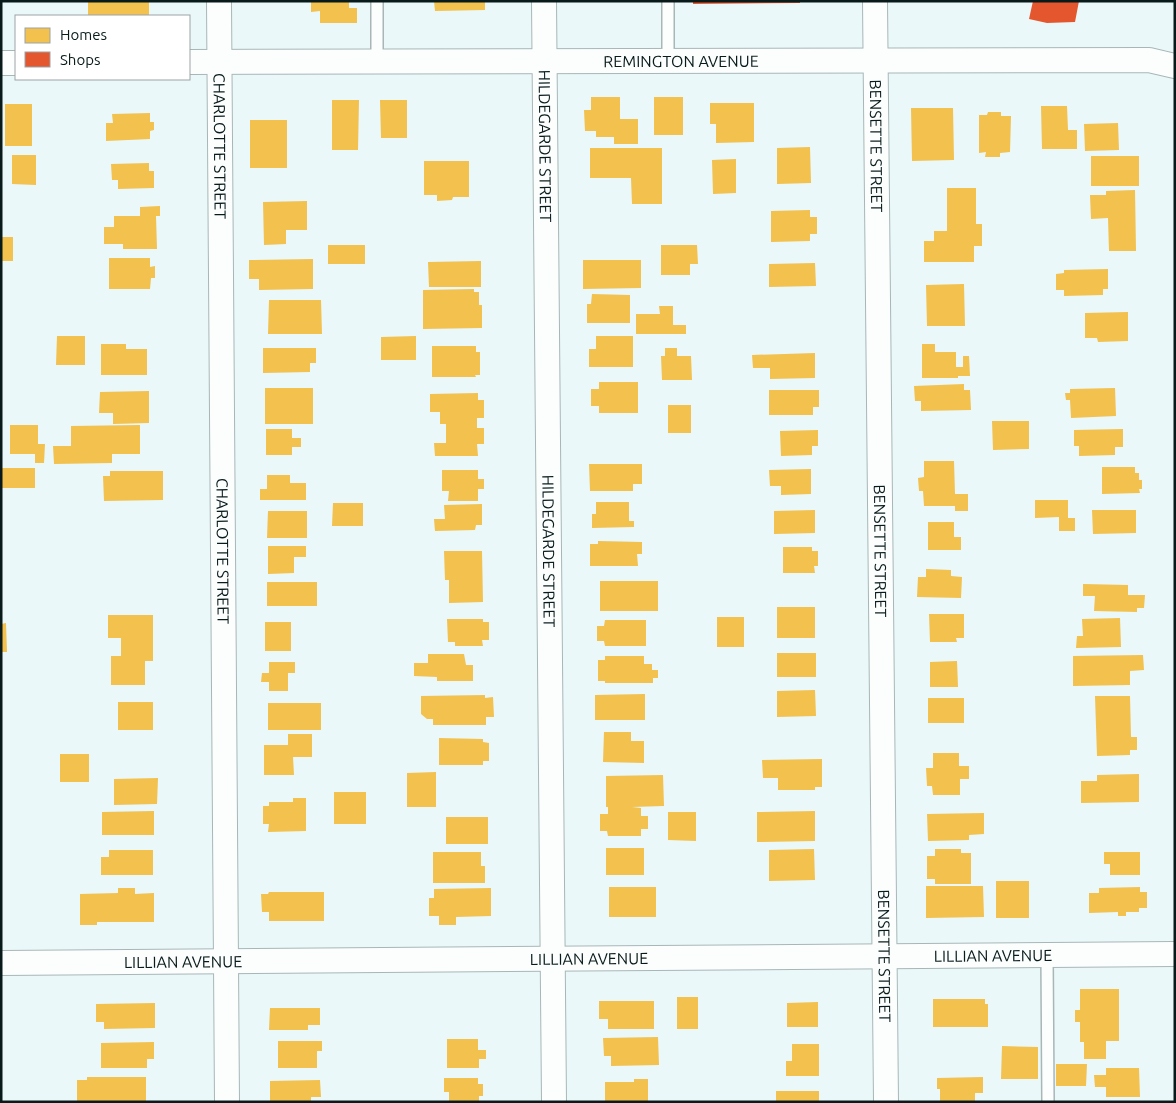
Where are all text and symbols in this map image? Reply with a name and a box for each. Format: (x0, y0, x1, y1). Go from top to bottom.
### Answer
legend (15, 15, 190, 80)
text: Homes (60, 26, 107, 43)
text: Shops (60, 51, 101, 68)
street label: REMINGTON AVENUE (603, 52, 759, 70)
street label: HILDEGARDE STREET (536, 70, 555, 222)
street label: CHARLOTTE STREET (211, 73, 230, 219)
street label: BENSETTE STREET (867, 79, 886, 213)
street label: HILDEGARDE STREET (539, 475, 559, 627)
street label: CHARLOTTE STREET (213, 478, 233, 624)
street label: BENSETTE STREET (871, 484, 890, 618)
street label: BENSETTE STREET (875, 889, 894, 1023)
street label: LILLIAN AVENUE (934, 946, 1052, 965)
street label: LILLIAN AVENUE (530, 949, 648, 968)
street label: LILLIAN AVENUE (124, 952, 242, 971)

